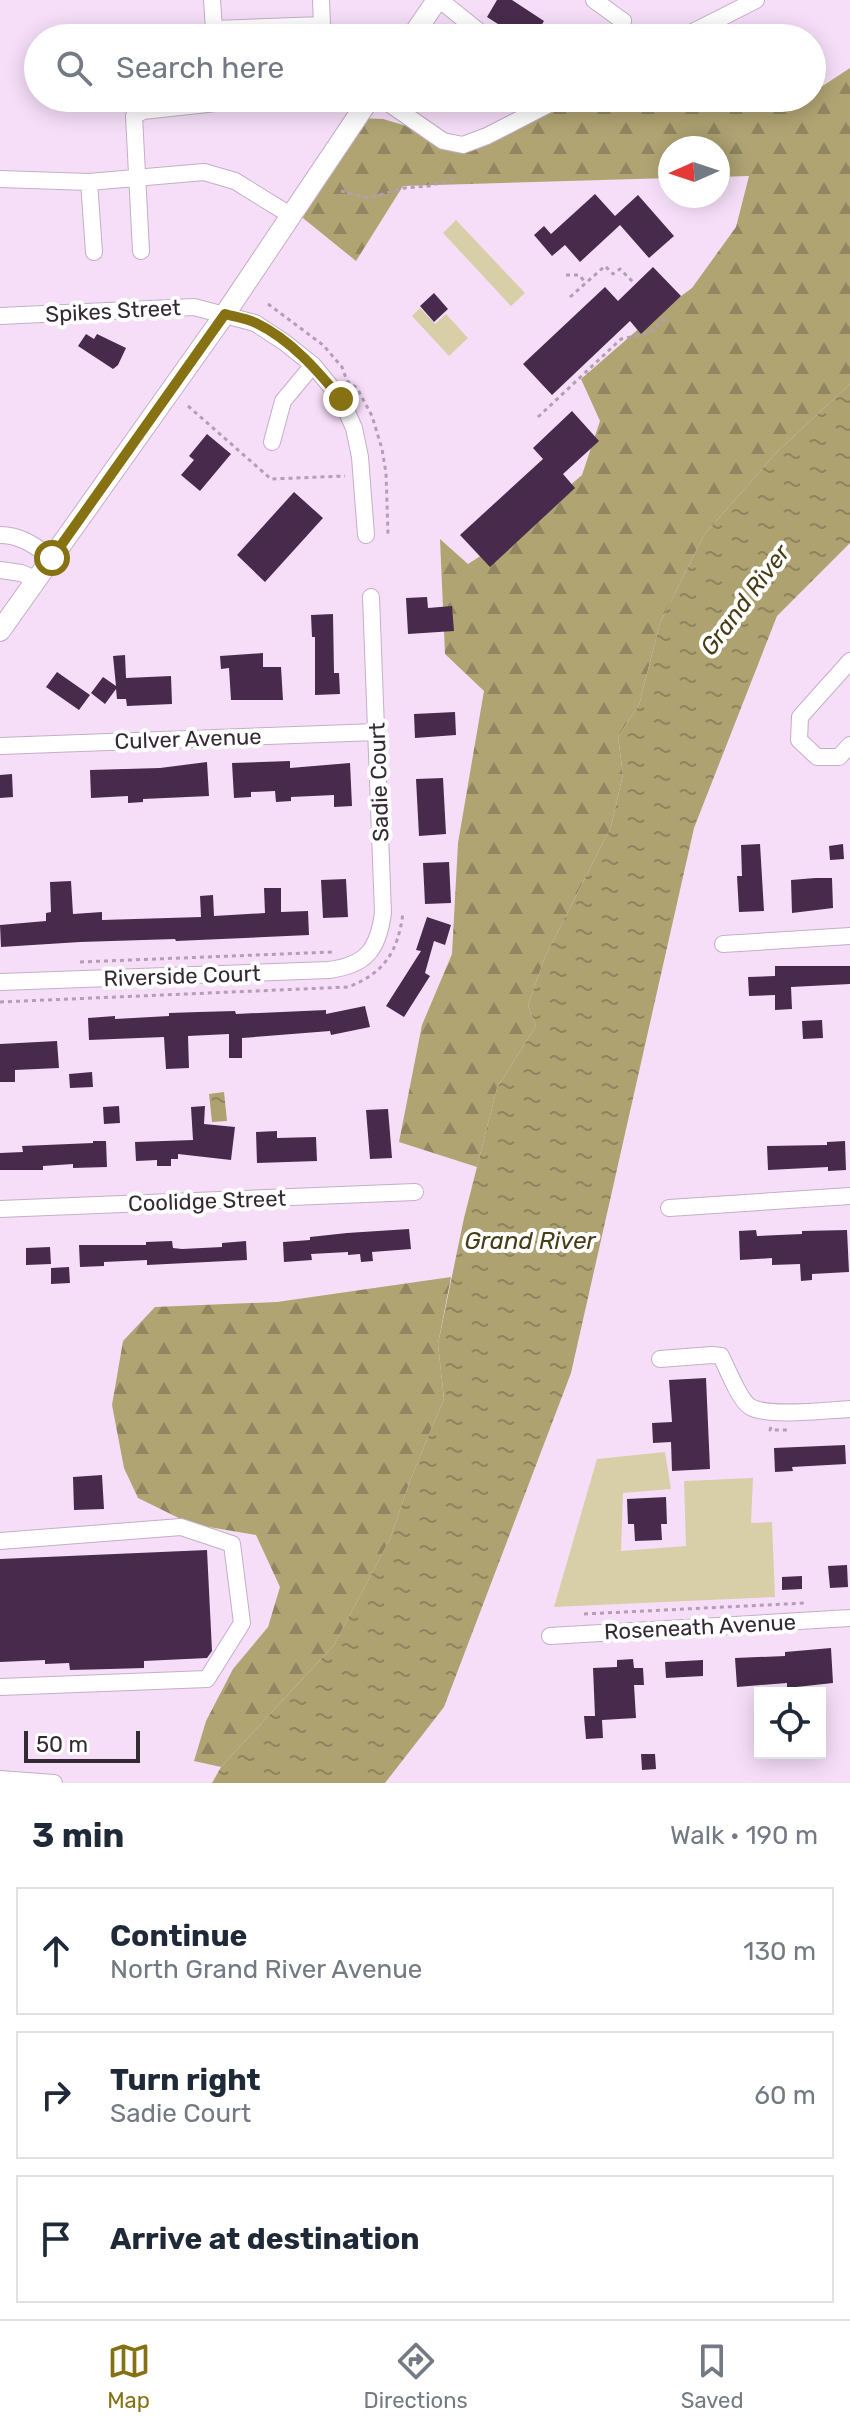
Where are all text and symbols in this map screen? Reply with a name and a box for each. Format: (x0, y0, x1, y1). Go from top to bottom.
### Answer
search box (24, 24, 826, 112)
icon: search (52, 46, 96, 90)
text: Search here (116, 50, 284, 86)
north arrow (658, 136, 730, 208)
street label: Spikes Street (45, 294, 182, 328)
route end (323, 381, 359, 417)
water label: Grand River (694, 538, 796, 661)
route start (34, 540, 70, 576)
street label: Sadie Court (363, 721, 395, 842)
street label: Culver Avenue (114, 723, 262, 755)
street label: Riverside Court (103, 960, 261, 992)
street label: Coolidge Street (128, 1185, 287, 1217)
water label: Grand River (464, 1227, 596, 1255)
street label: Roseneath Avenue (603, 1608, 797, 1646)
map controls (754, 1687, 826, 1759)
button: locate (754, 1687, 826, 1759)
scale bar (24, 1727, 140, 1763)
text: 50 m (36, 1731, 88, 1758)
text: 3 min (32, 1815, 124, 1856)
text: Walk · 190 m (670, 1820, 818, 1851)
text: Continue (110, 1918, 247, 1954)
icon: ahead (34, 1929, 78, 1973)
text: 130 m (743, 1936, 816, 1967)
text: North Grand River Avenue (110, 1954, 422, 1985)
text: Turn right (110, 2062, 261, 2098)
icon: right (34, 2073, 78, 2117)
text: 60 m (754, 2080, 816, 2111)
text: Sadie Court (110, 2098, 251, 2129)
icon: arrive (34, 2217, 78, 2261)
text: Arrive at destination (110, 2221, 420, 2257)
tab: Map (107, 2339, 151, 2414)
tab: Directions (364, 2339, 468, 2414)
tab: Saved (681, 2339, 744, 2414)

